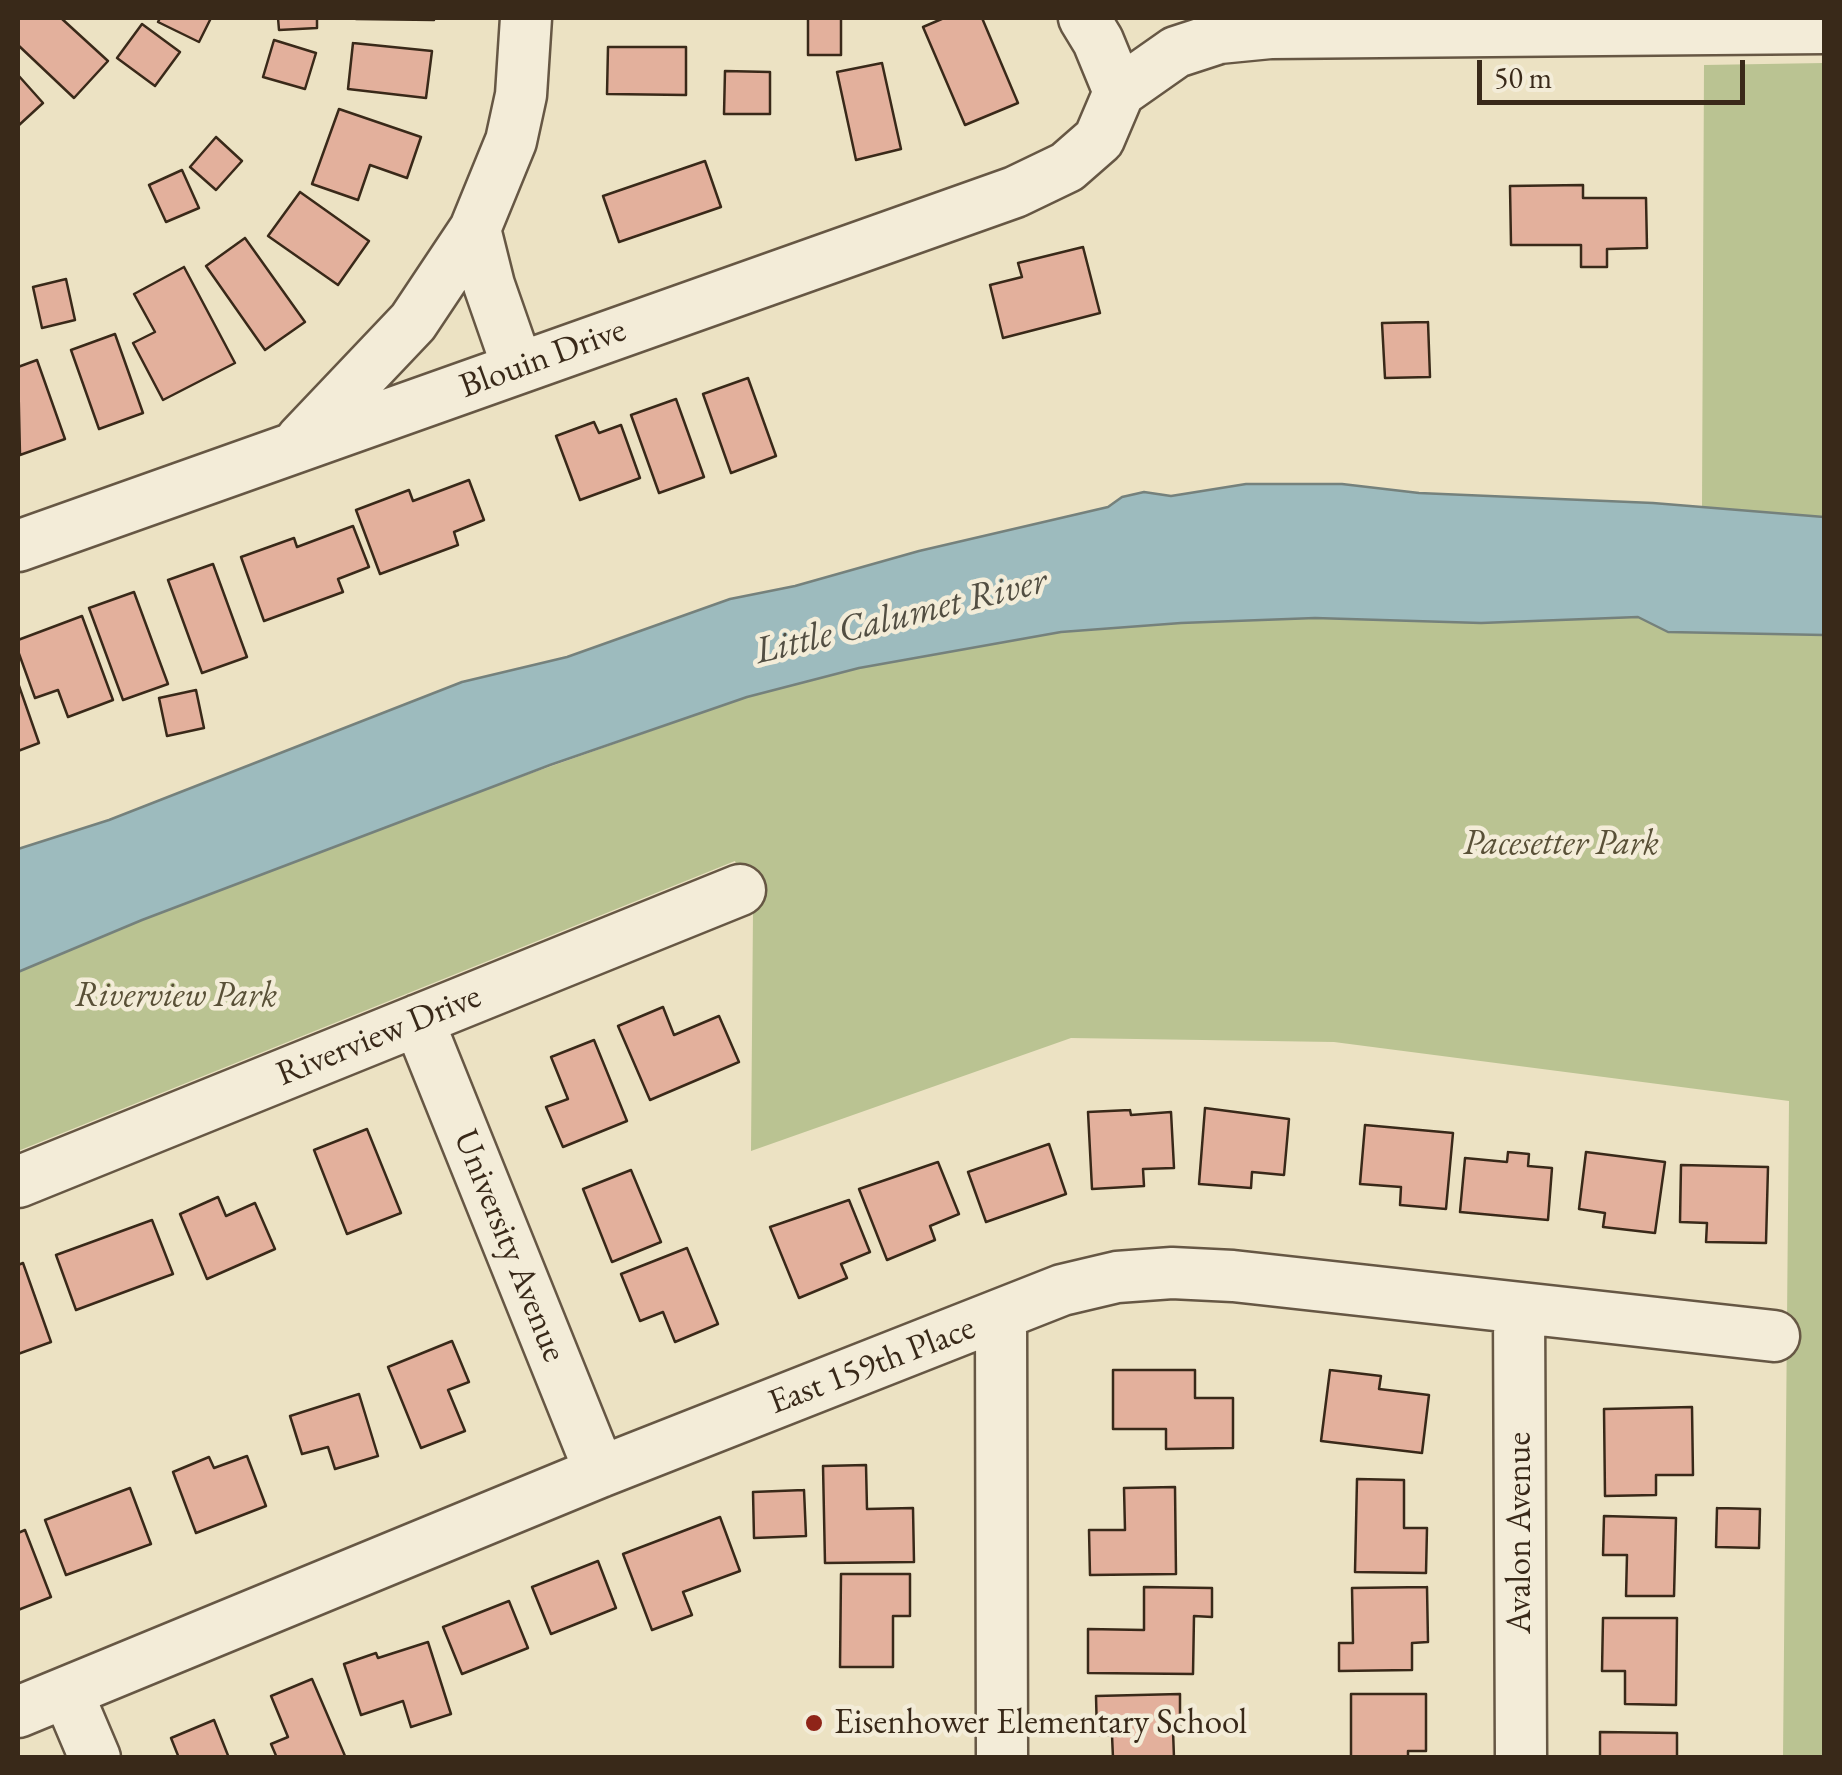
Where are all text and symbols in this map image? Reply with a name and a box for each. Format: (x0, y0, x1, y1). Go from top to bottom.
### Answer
scale bar (1482, 40, 1750, 102)
text: 50 m (1494, 58, 1552, 97)
street label: Blouin Drive (454, 310, 632, 408)
water label: Little Calumet River (750, 559, 1052, 675)
park label: Pacesetter Park (1463, 823, 1659, 865)
park label: Riverview Park (75, 975, 277, 1017)
street label: Riverview Drive (271, 976, 487, 1096)
street label: University Avenue (443, 1124, 575, 1368)
street label: East 159th Place (763, 1307, 981, 1425)
street label: Avalon Avenue (1499, 1432, 1541, 1634)
place label: Eisenhower Elementary School (834, 1702, 1247, 1744)
marker: Eisenhower Elementary School (803, 1712, 825, 1734)

